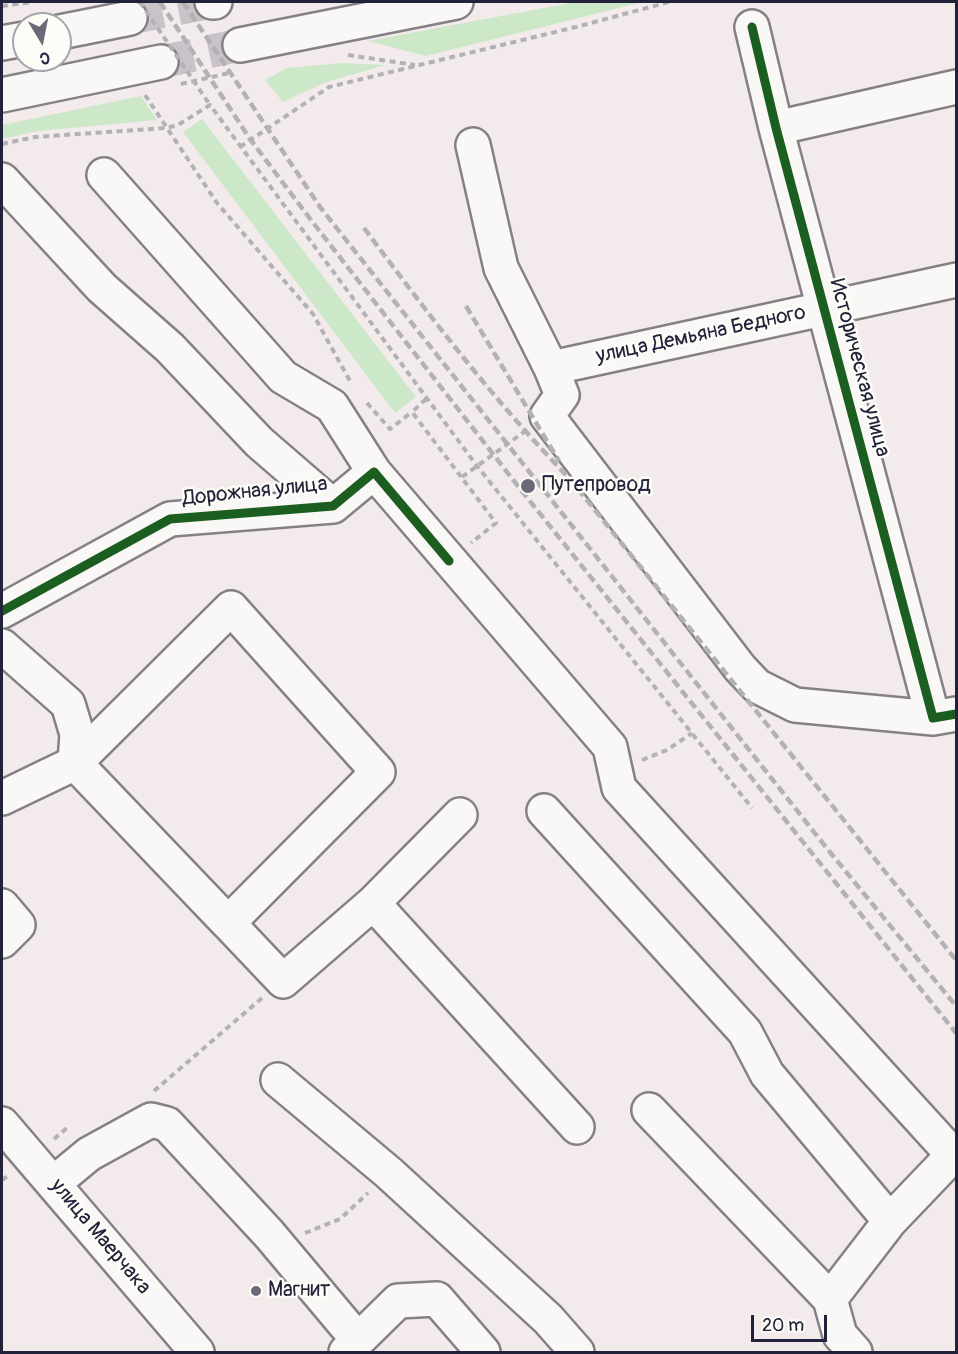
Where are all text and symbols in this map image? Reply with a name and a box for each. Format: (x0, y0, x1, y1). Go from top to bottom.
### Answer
north arrow (12, 12, 72, 72)
text: С (38, 47, 51, 68)
street label: Историческая улица (823, 276, 895, 460)
street label: улица Демьяна Бедного (594, 300, 808, 370)
street label: Дорожная улица (181, 472, 329, 512)
place label: Путепровод (542, 473, 651, 499)
marker: Путепровод (519, 477, 537, 495)
street label: улица Маерчака (44, 1174, 156, 1300)
place label: Магнит (268, 1278, 330, 1304)
marker: Магнит (249, 1284, 263, 1298)
scale bar (754, 1303, 830, 1341)
text: 20 m (762, 1314, 804, 1337)

